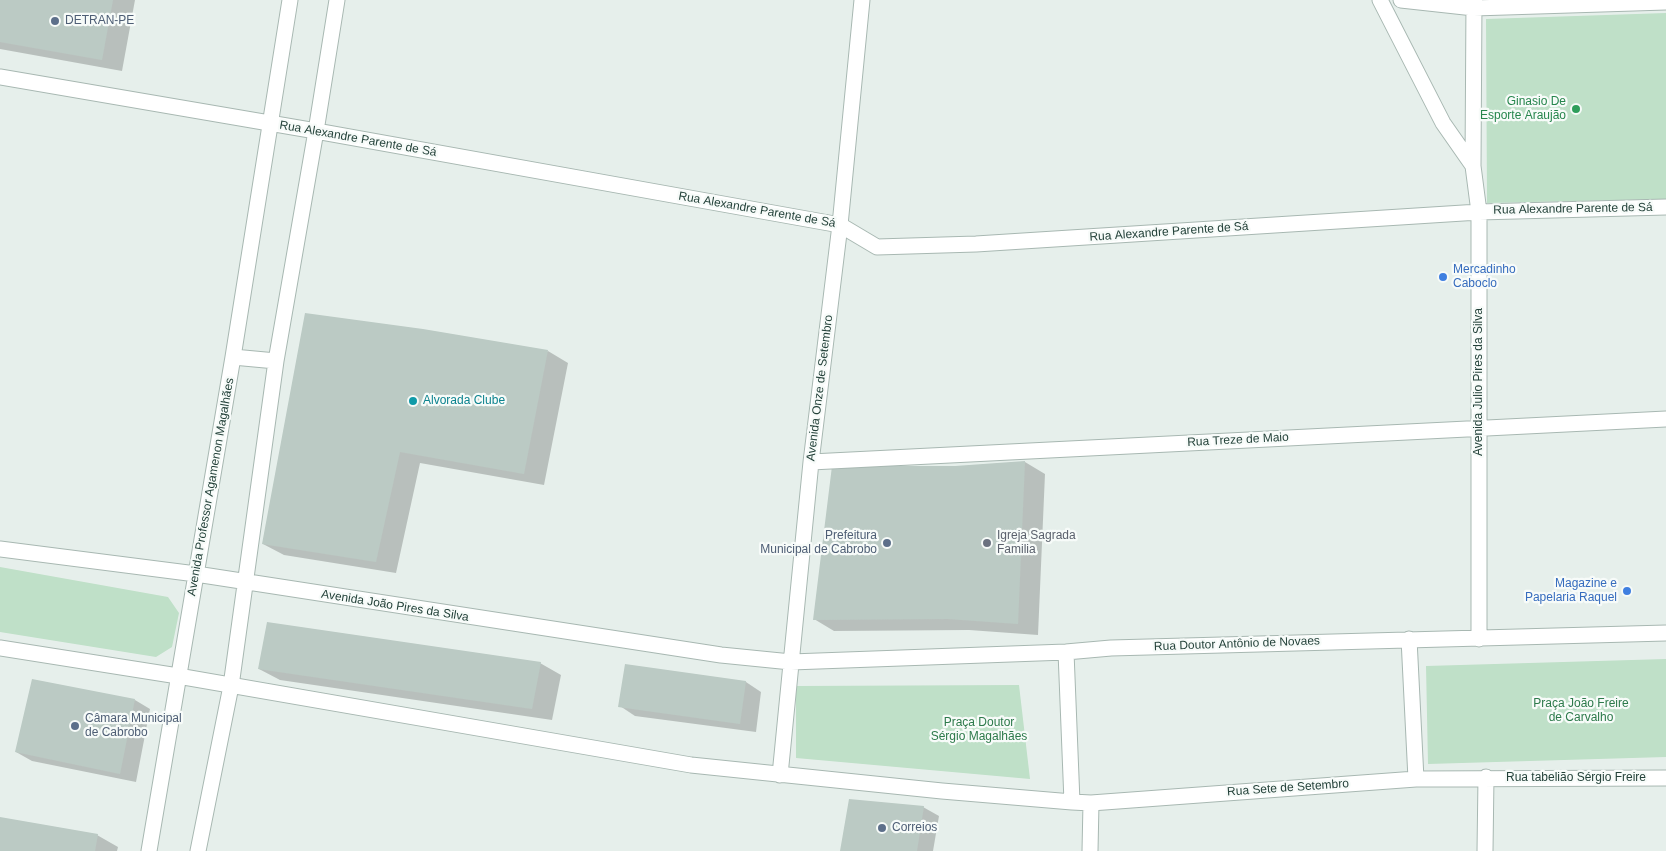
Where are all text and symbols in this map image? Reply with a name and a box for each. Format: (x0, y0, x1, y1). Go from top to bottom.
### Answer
place label: DETRAN-PE (65, 14, 134, 28)
marker: DETRAN-PE (49, 15, 61, 27)
place label: Ginasio De Esporte Araujão (1480, 95, 1566, 123)
marker: Ginasio De Esporte Araujão (1570, 103, 1582, 115)
street label: Rua Alexandre Parente de Sá (278, 118, 438, 160)
street label: Rua Alexandre Parente de Sá (677, 189, 837, 231)
street label: Rua Alexandre Parente de Sá (1493, 200, 1653, 218)
street label: Rua Alexandre Parente de Sá (1089, 219, 1249, 245)
place label: Mercadinho Caboclo (1453, 263, 1516, 291)
marker: Mercadinho Caboclo (1437, 271, 1449, 283)
street label: Avenida Julio Pires da Silva (1472, 308, 1486, 456)
street label: Avenida Onze de Setembro (804, 314, 836, 462)
street label: Avenida Professor Agamenon Magalhães (185, 377, 237, 597)
place label: Alvorada Clube (423, 394, 505, 408)
marker: Alvorada Clube (407, 395, 419, 407)
street label: Rua Treze de Maio (1187, 430, 1289, 450)
place label: Prefeitura Municipal de Cabrobo (760, 529, 877, 557)
place label: Igreja Sagrada Familia (997, 529, 1076, 557)
marker: Prefeitura Municipal de Cabrobo (881, 537, 893, 549)
marker: Igreja Sagrada Familia (981, 537, 993, 549)
place label: Magazine e Papelaria Raquel (1525, 577, 1617, 605)
marker: Magazine e Papelaria Raquel (1621, 585, 1633, 597)
street label: Avenida João Pires da Silva (320, 587, 470, 625)
street label: Rua Doutor Antônio de Novaes (1154, 634, 1320, 654)
park label: Praça João Freire de Carvalho (1533, 697, 1629, 725)
place label: Câmara Municipal de Cabrobo (85, 712, 182, 740)
park label: Praça Doutor Sérgio Magalhães (931, 716, 1027, 744)
marker: Câmara Municipal de Cabrobo (69, 720, 81, 732)
street label: Rua tabelião Sérgio Freire (1506, 771, 1646, 785)
street label: Rua Sete de Setembro (1227, 777, 1349, 799)
place label: Correios (892, 821, 937, 835)
marker: Correios (876, 822, 888, 834)

